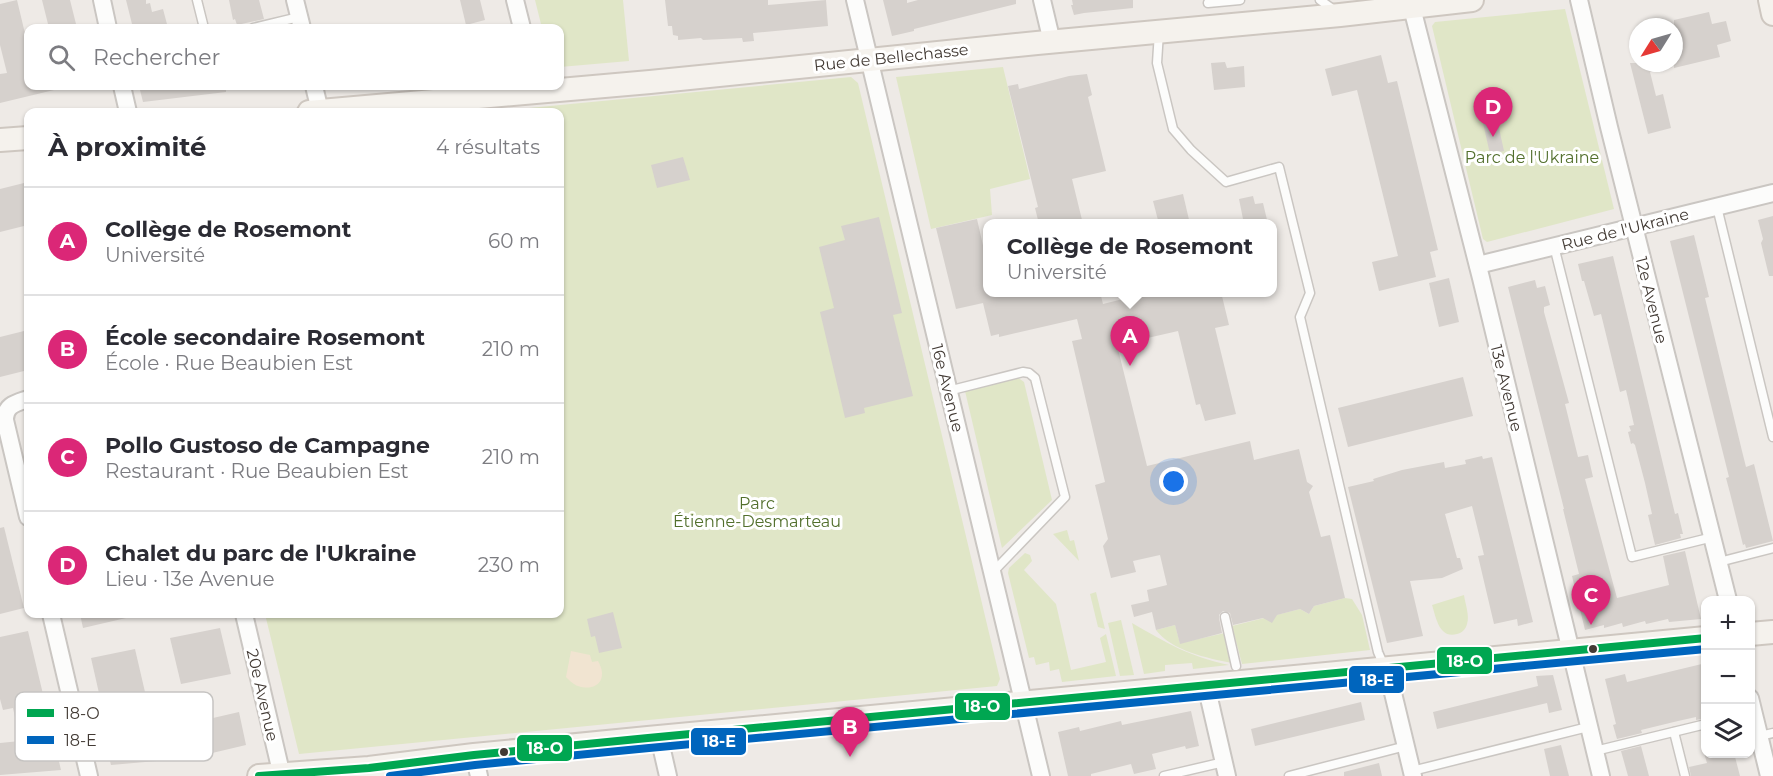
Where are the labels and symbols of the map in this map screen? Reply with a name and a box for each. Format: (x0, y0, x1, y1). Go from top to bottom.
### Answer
north arrow (1629, 18, 1683, 72)
street label: Rue de Bellechasse (813, 40, 969, 75)
pin: D (1474, 88, 1512, 137)
park label: Parc de l'Ukraine (1465, 148, 1599, 167)
street label: Rue de l'Ukraine (1559, 204, 1691, 254)
street label: 12e Avenue (1632, 255, 1671, 346)
pin: A (1110, 316, 1150, 366)
street label: 16e Avenue (927, 342, 968, 434)
street label: 13e Avenue (1487, 343, 1527, 434)
your location (1159, 467, 1188, 496)
park label: Parc Étienne-Desmarteau (673, 494, 841, 531)
pin: C (1572, 576, 1610, 625)
unlabelled marker (1587, 643, 1599, 655)
line badge: 18-O (1436, 646, 1493, 675)
street label: 20e Avenue (243, 647, 282, 743)
text: 18-O (1447, 652, 1483, 671)
line badge: 18-E (1348, 665, 1405, 694)
text: 18-E (1360, 671, 1394, 690)
legend (15, 692, 213, 761)
line badge: 18-O (954, 692, 1011, 721)
text: 18-O (964, 697, 1000, 716)
text: 18-O (64, 704, 100, 723)
pin: B (830, 708, 870, 757)
line badge: 18-E (690, 727, 747, 756)
text: 18-E (64, 731, 97, 750)
text: 18-E (702, 732, 736, 751)
line badge: 18-O (516, 734, 573, 762)
text: 18-O (527, 739, 563, 758)
unlabelled marker (498, 746, 510, 758)

